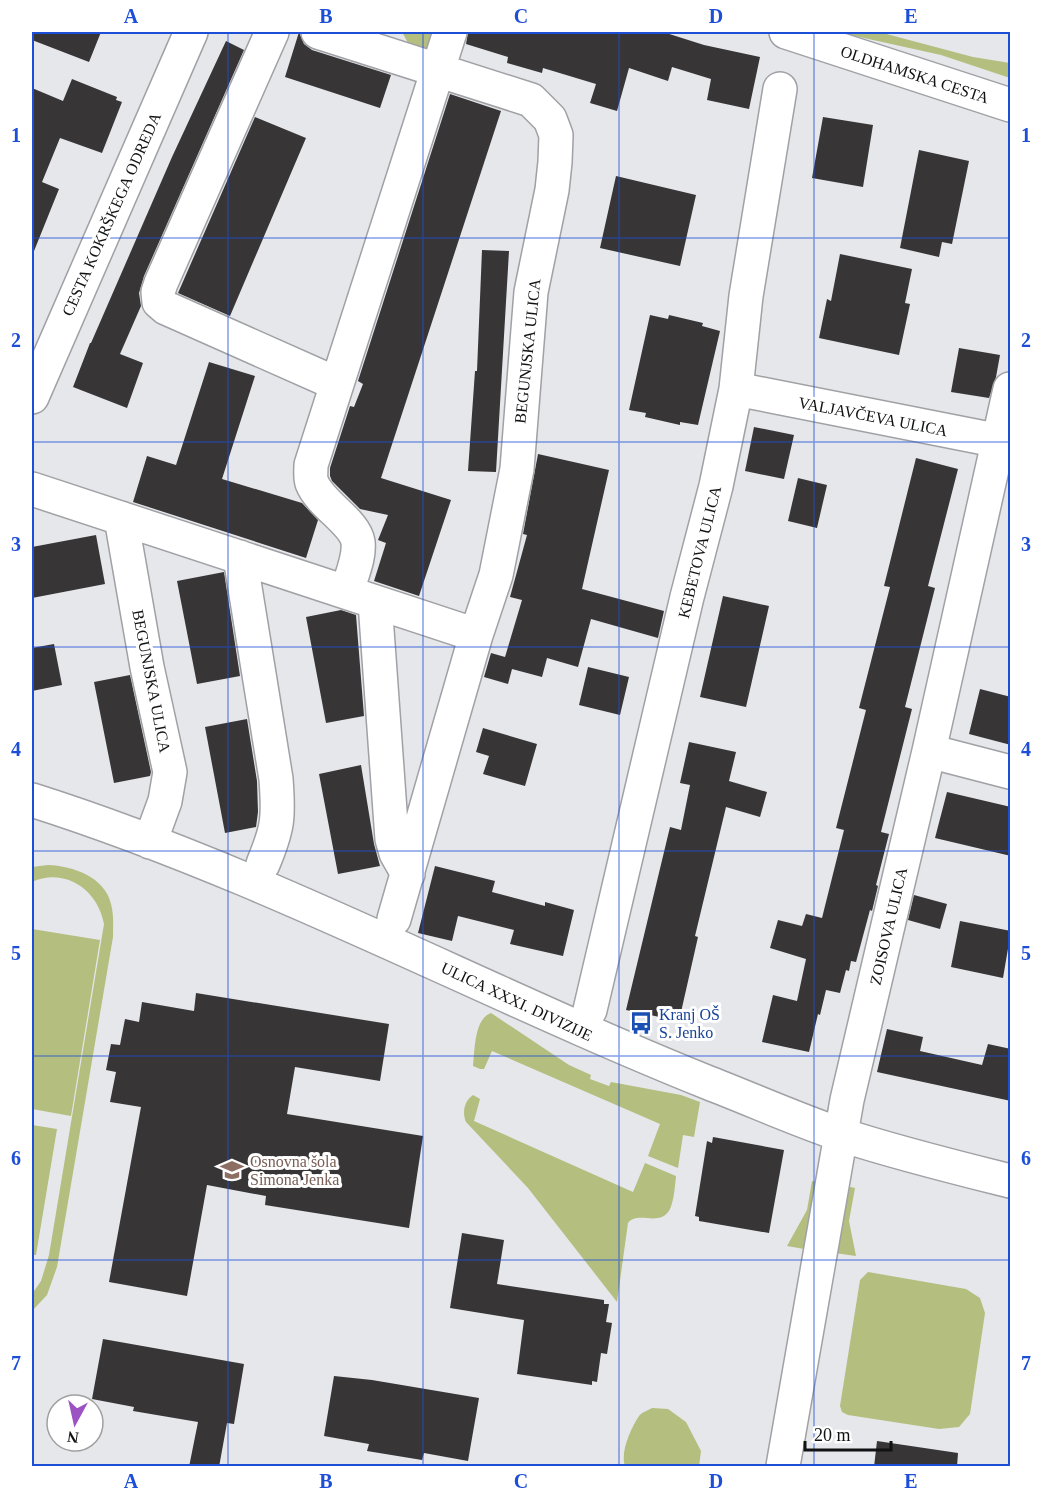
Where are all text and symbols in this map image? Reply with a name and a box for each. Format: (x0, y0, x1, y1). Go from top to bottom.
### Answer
text: A (124, 5, 139, 27)
text: B (319, 5, 333, 27)
text: C (514, 5, 528, 27)
text: D (709, 5, 723, 27)
text: E (904, 5, 918, 27)
street label: OLDHAMSKA CESTA (839, 42, 991, 107)
street label: CESTA KOKRŠKEGA ODREDA (58, 109, 164, 319)
text: 1 (11, 124, 21, 146)
text: 1 (1021, 124, 1031, 146)
street label: BEGUNJSKA ULICA (511, 277, 544, 424)
text: 2 (11, 329, 21, 351)
text: 2 (1021, 329, 1031, 351)
street label: VALJAVČEVA ULICA (797, 393, 950, 439)
street label: KEBETOVA ULICA (675, 484, 724, 620)
text: 3 (11, 533, 21, 555)
text: 3 (1021, 533, 1031, 555)
street label: BEGUNJSKA ULICA (129, 608, 174, 754)
text: 4 (11, 738, 21, 760)
text: 4 (1021, 738, 1031, 760)
street label: ZOISOVA ULICA (867, 865, 910, 987)
text: 5 (11, 942, 21, 964)
text: 5 (1021, 942, 1031, 964)
street label: ULICA XXXI. DIVIZIJE (438, 959, 595, 1044)
place label: Kranj OŠ S. Jenko (659, 1005, 720, 1041)
bus stop icon: Kranj OŠ S. Jenko (628, 1010, 654, 1036)
text: 6 (11, 1147, 21, 1169)
text: 6 (1021, 1147, 1031, 1169)
place label: Osnovna šola Simona Jenka (250, 1153, 339, 1188)
school or university icon: Osnovna šola Simona Jenka (219, 1157, 245, 1183)
text: 7 (11, 1352, 21, 1374)
text: 7 (1021, 1352, 1031, 1374)
north arrow (45, 1393, 105, 1453)
scale bar (805, 1414, 890, 1452)
text: 20 m (814, 1425, 851, 1445)
text: N (66, 1428, 80, 1447)
text: A (124, 1470, 139, 1492)
text: B (319, 1470, 333, 1492)
text: C (514, 1470, 528, 1492)
text: D (709, 1470, 723, 1492)
text: E (904, 1470, 918, 1492)

